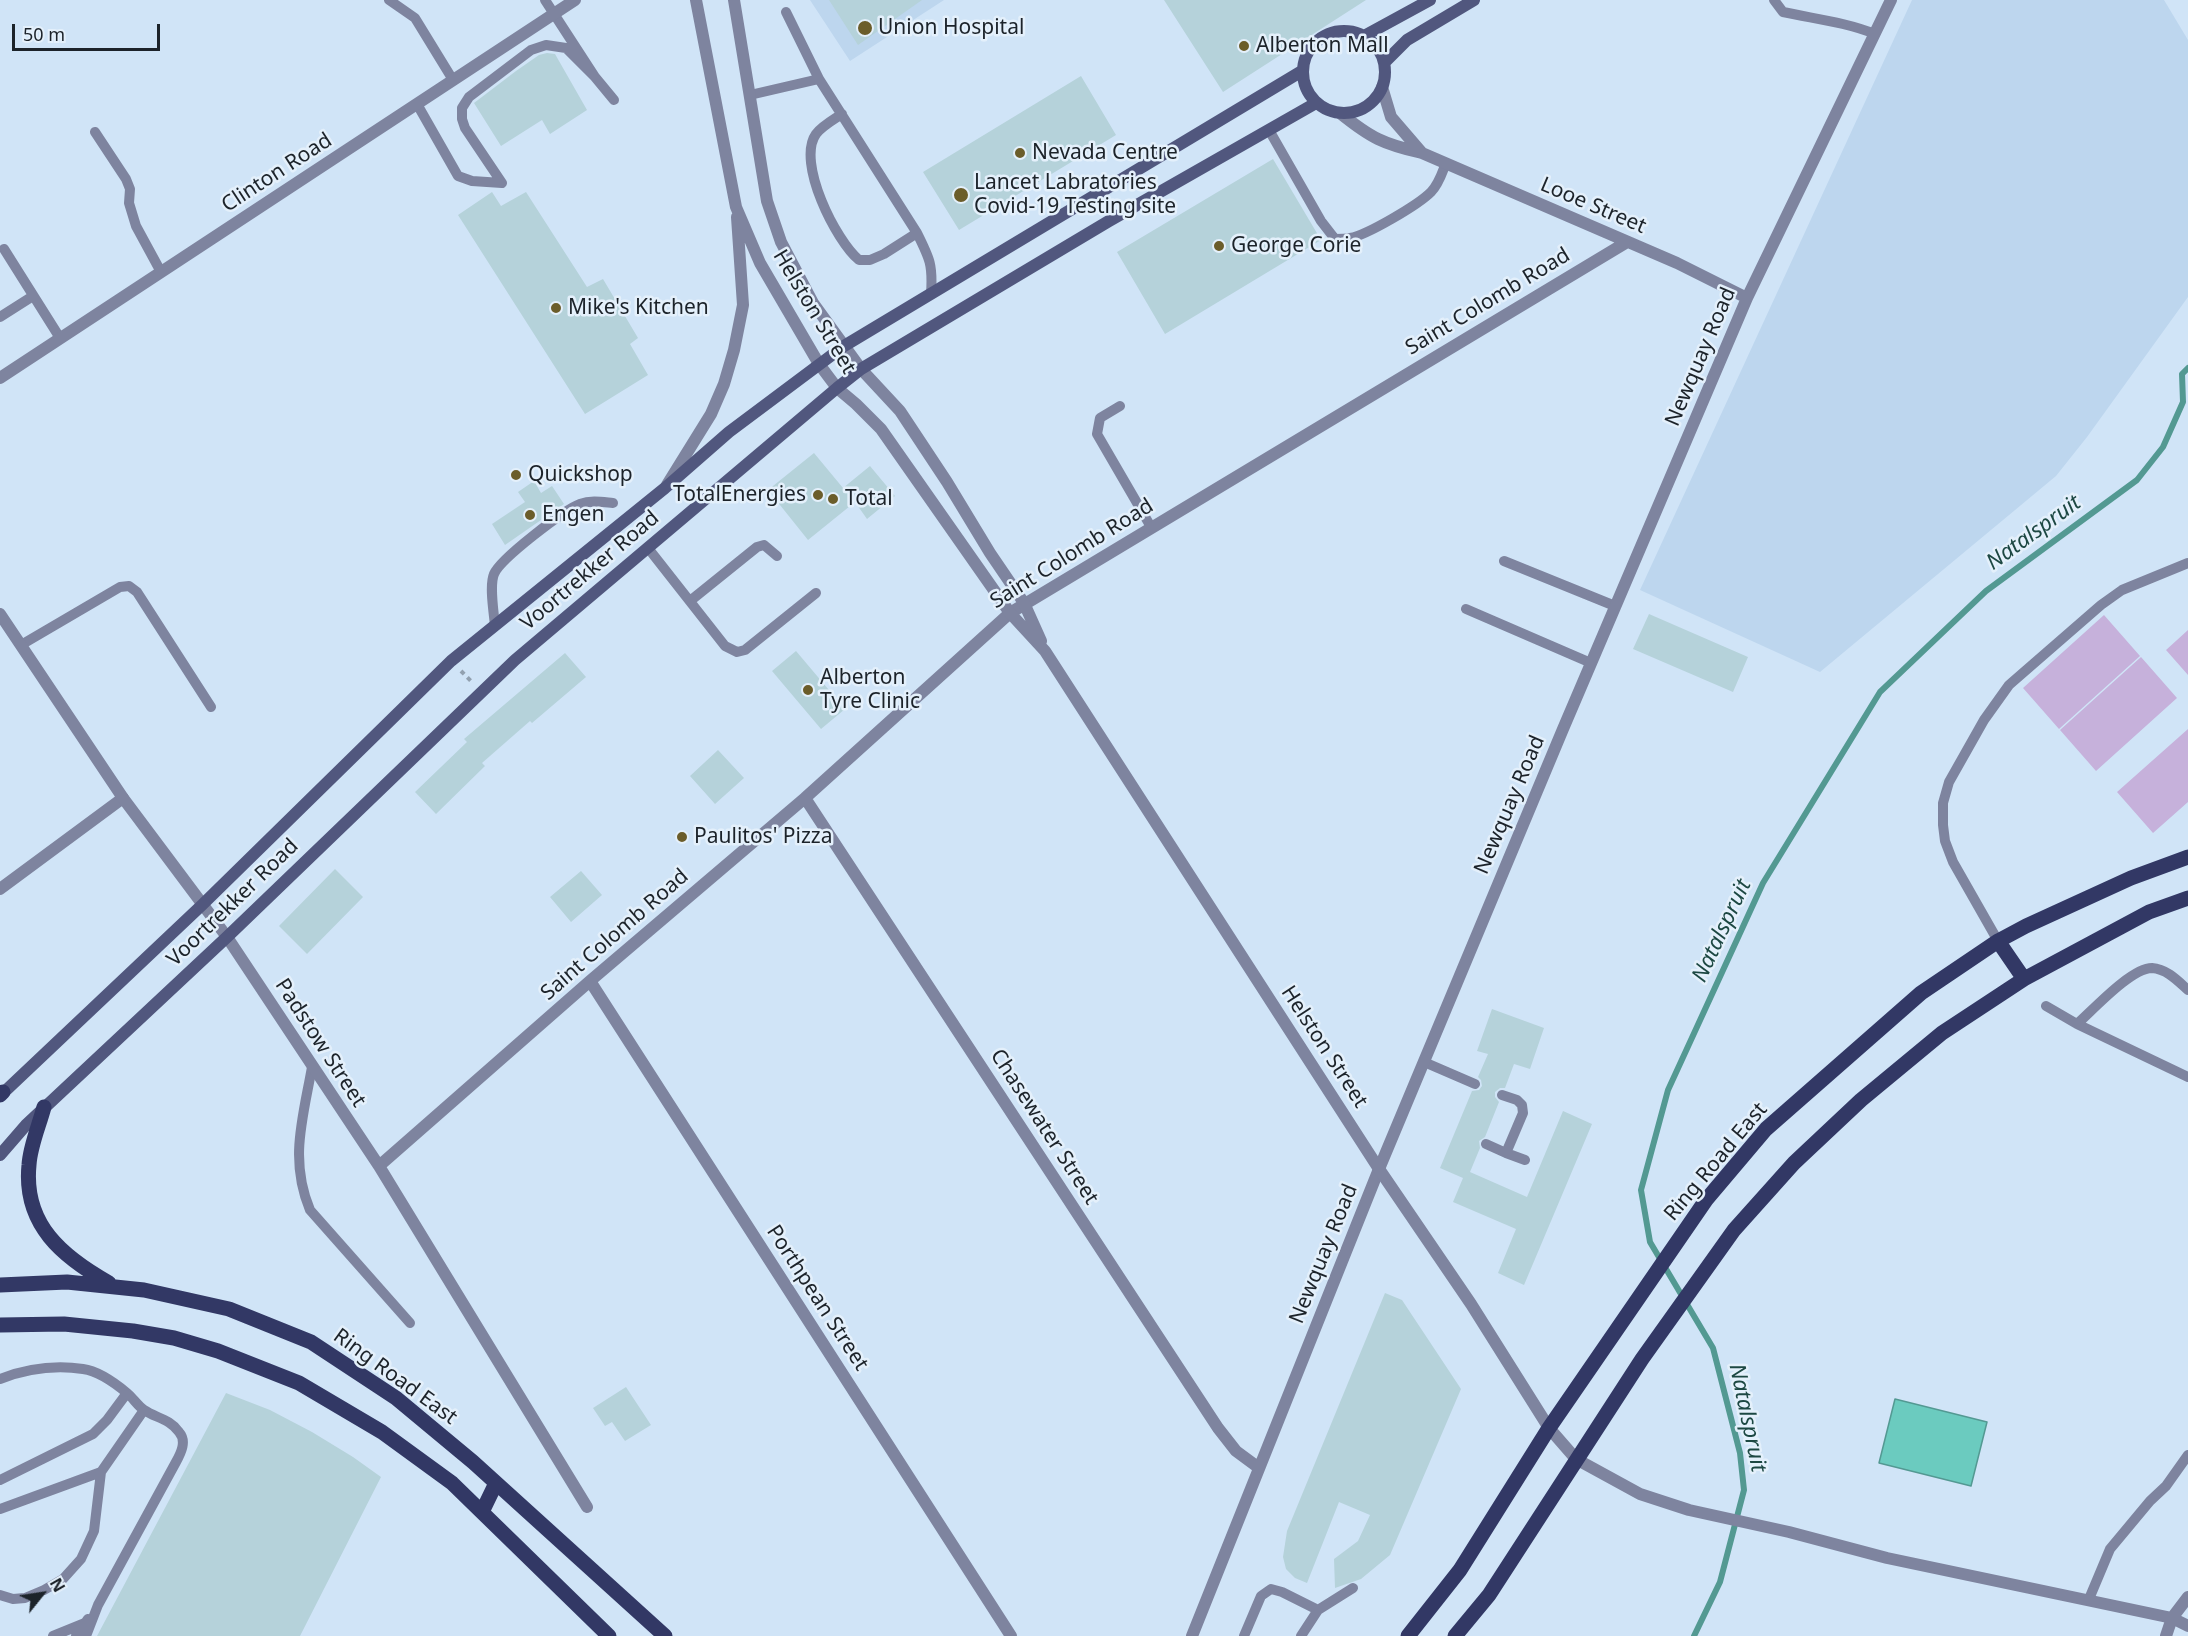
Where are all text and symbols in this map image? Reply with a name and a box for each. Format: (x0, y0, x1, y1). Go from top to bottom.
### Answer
scale bar (15, 12, 164, 50)
place label: Union Hospital (878, 15, 1024, 41)
marker: Union Hospital (856, 19, 874, 37)
text: 50 m (23, 22, 65, 46)
place label: Alberton Mall (1256, 33, 1389, 59)
marker: Alberton Mall (1237, 39, 1251, 53)
street label: Clinton Road (217, 128, 337, 218)
place label: Nevada Centre (1032, 140, 1178, 166)
marker: Nevada Centre (1013, 146, 1027, 160)
place label: Lancet Labratories Covid-19 Testing site (974, 170, 1176, 220)
street label: Looe Street (1536, 172, 1650, 240)
marker: Lancet Labratories Covid-19 Testing site (952, 186, 970, 204)
place label: George Corie (1231, 233, 1361, 259)
marker: George Corie (1212, 239, 1226, 253)
street label: Saint Colomb Road (1401, 243, 1575, 361)
street label: Helston Street (767, 245, 861, 379)
street label: Newquay Road (1660, 284, 1742, 430)
place label: Mike's Kitchen (568, 295, 709, 321)
marker: Mike's Kitchen (549, 301, 563, 315)
place label: Quickshop (528, 462, 633, 488)
marker: Quickshop (509, 468, 523, 482)
place label: TotalEnergies (673, 482, 806, 508)
place label: Total (845, 486, 893, 512)
marker: TotalEnergies (811, 488, 825, 502)
water label: Natalspruit (1982, 490, 2086, 576)
marker: Total (826, 492, 840, 506)
street label: Saint Colomb Road (986, 494, 1158, 614)
place label: Engen (542, 502, 604, 528)
street label: Voortrekker Road (516, 506, 664, 636)
marker: Engen (523, 508, 537, 522)
place label: Alberton Tyre Clinic (820, 665, 920, 715)
marker: Alberton Tyre Clinic (801, 683, 815, 697)
street label: Newquay Road (1469, 732, 1551, 878)
place label: Paulitos' Pizza (694, 824, 832, 850)
marker: Paulitos' Pizza (675, 830, 689, 844)
street label: Voortrekker Road (162, 834, 304, 972)
street label: Saint Colomb Road (536, 864, 694, 1006)
water label: Natalspruit (1687, 875, 1757, 987)
street label: Padstow Street (269, 974, 371, 1112)
street label: Helston Street (1275, 981, 1373, 1113)
street label: Chasewater Street (984, 1045, 1104, 1209)
street label: Ring Road East (1659, 1098, 1773, 1226)
street label: Newquay Road (1285, 1181, 1363, 1327)
street label: Porthpean Street (761, 1221, 873, 1375)
street label: Ring Road East (328, 1324, 462, 1430)
water label: Natalspruit (1723, 1361, 1771, 1475)
north arrow (12, 1564, 72, 1624)
text: N (45, 1574, 70, 1596)

